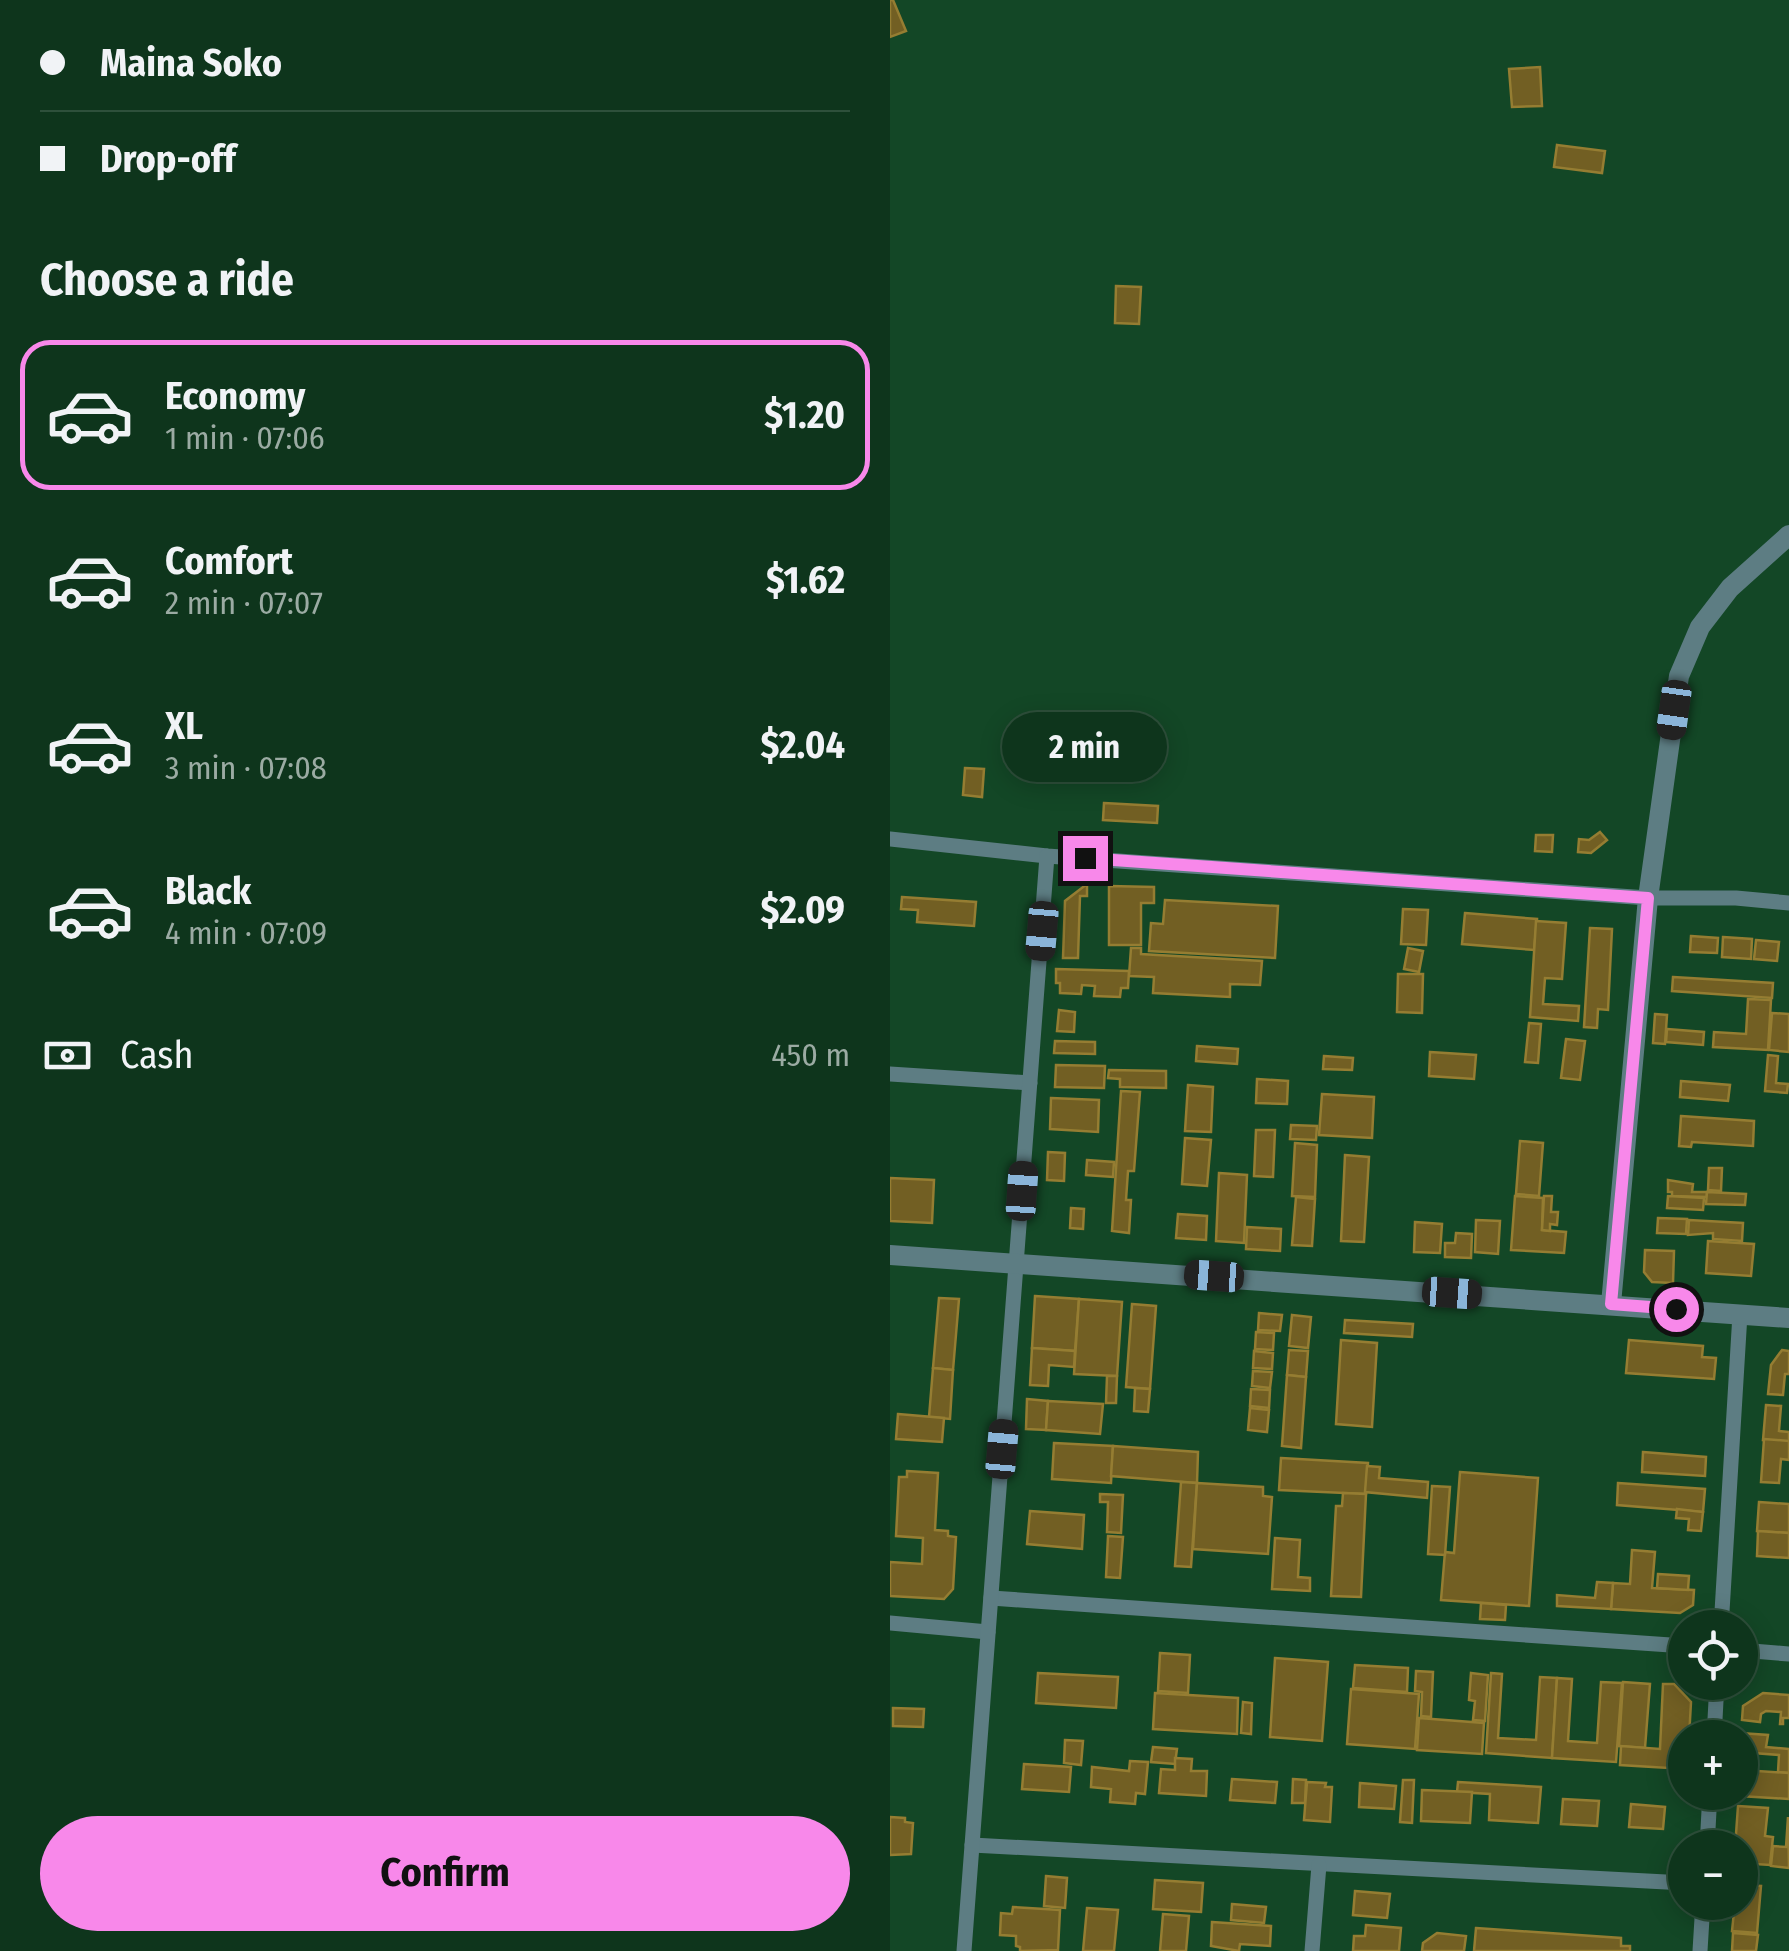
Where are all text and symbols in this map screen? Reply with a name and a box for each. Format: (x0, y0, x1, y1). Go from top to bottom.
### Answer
text: Maina Soko (100, 40, 282, 86)
text: Drop-off (100, 136, 236, 182)
text: Choose a ride (40, 253, 294, 307)
icon: car (45, 370, 135, 460)
text: Economy (165, 373, 305, 419)
text: $1.20 (764, 392, 845, 438)
text: 1 min · 07:06 (165, 419, 325, 457)
icon: car (45, 535, 135, 625)
text: Comfort (165, 538, 293, 584)
text: $1.62 (766, 557, 845, 603)
text: 2 min · 07:07 (165, 584, 323, 622)
car (1655, 678, 1693, 742)
icon: car (45, 700, 135, 790)
text: XL (165, 703, 203, 749)
callout: 2 min (1002, 713, 1168, 783)
text: $2.04 (760, 722, 845, 768)
text: 2 min (1049, 728, 1120, 766)
text: 3 min · 07:08 (165, 749, 327, 787)
route end (1063, 836, 1108, 881)
icon: car (45, 865, 135, 955)
text: Black (165, 868, 251, 914)
text: $2.09 (761, 887, 845, 933)
car (1024, 900, 1060, 962)
text: 4 min · 07:09 (165, 914, 327, 952)
icon: cash (40, 1028, 95, 1083)
text: Cash (120, 1032, 194, 1078)
text: 450 m (771, 1036, 850, 1074)
car (1005, 1160, 1039, 1222)
car (1183, 1259, 1245, 1293)
car (1421, 1276, 1483, 1310)
route start (1654, 1287, 1699, 1332)
car (984, 1418, 1020, 1480)
map controls (1668, 1610, 1758, 1920)
button: locate (1668, 1610, 1758, 1700)
button: + (1668, 1720, 1758, 1810)
button: Confirm (40, 1816, 850, 1931)
button: − (1668, 1830, 1758, 1920)

